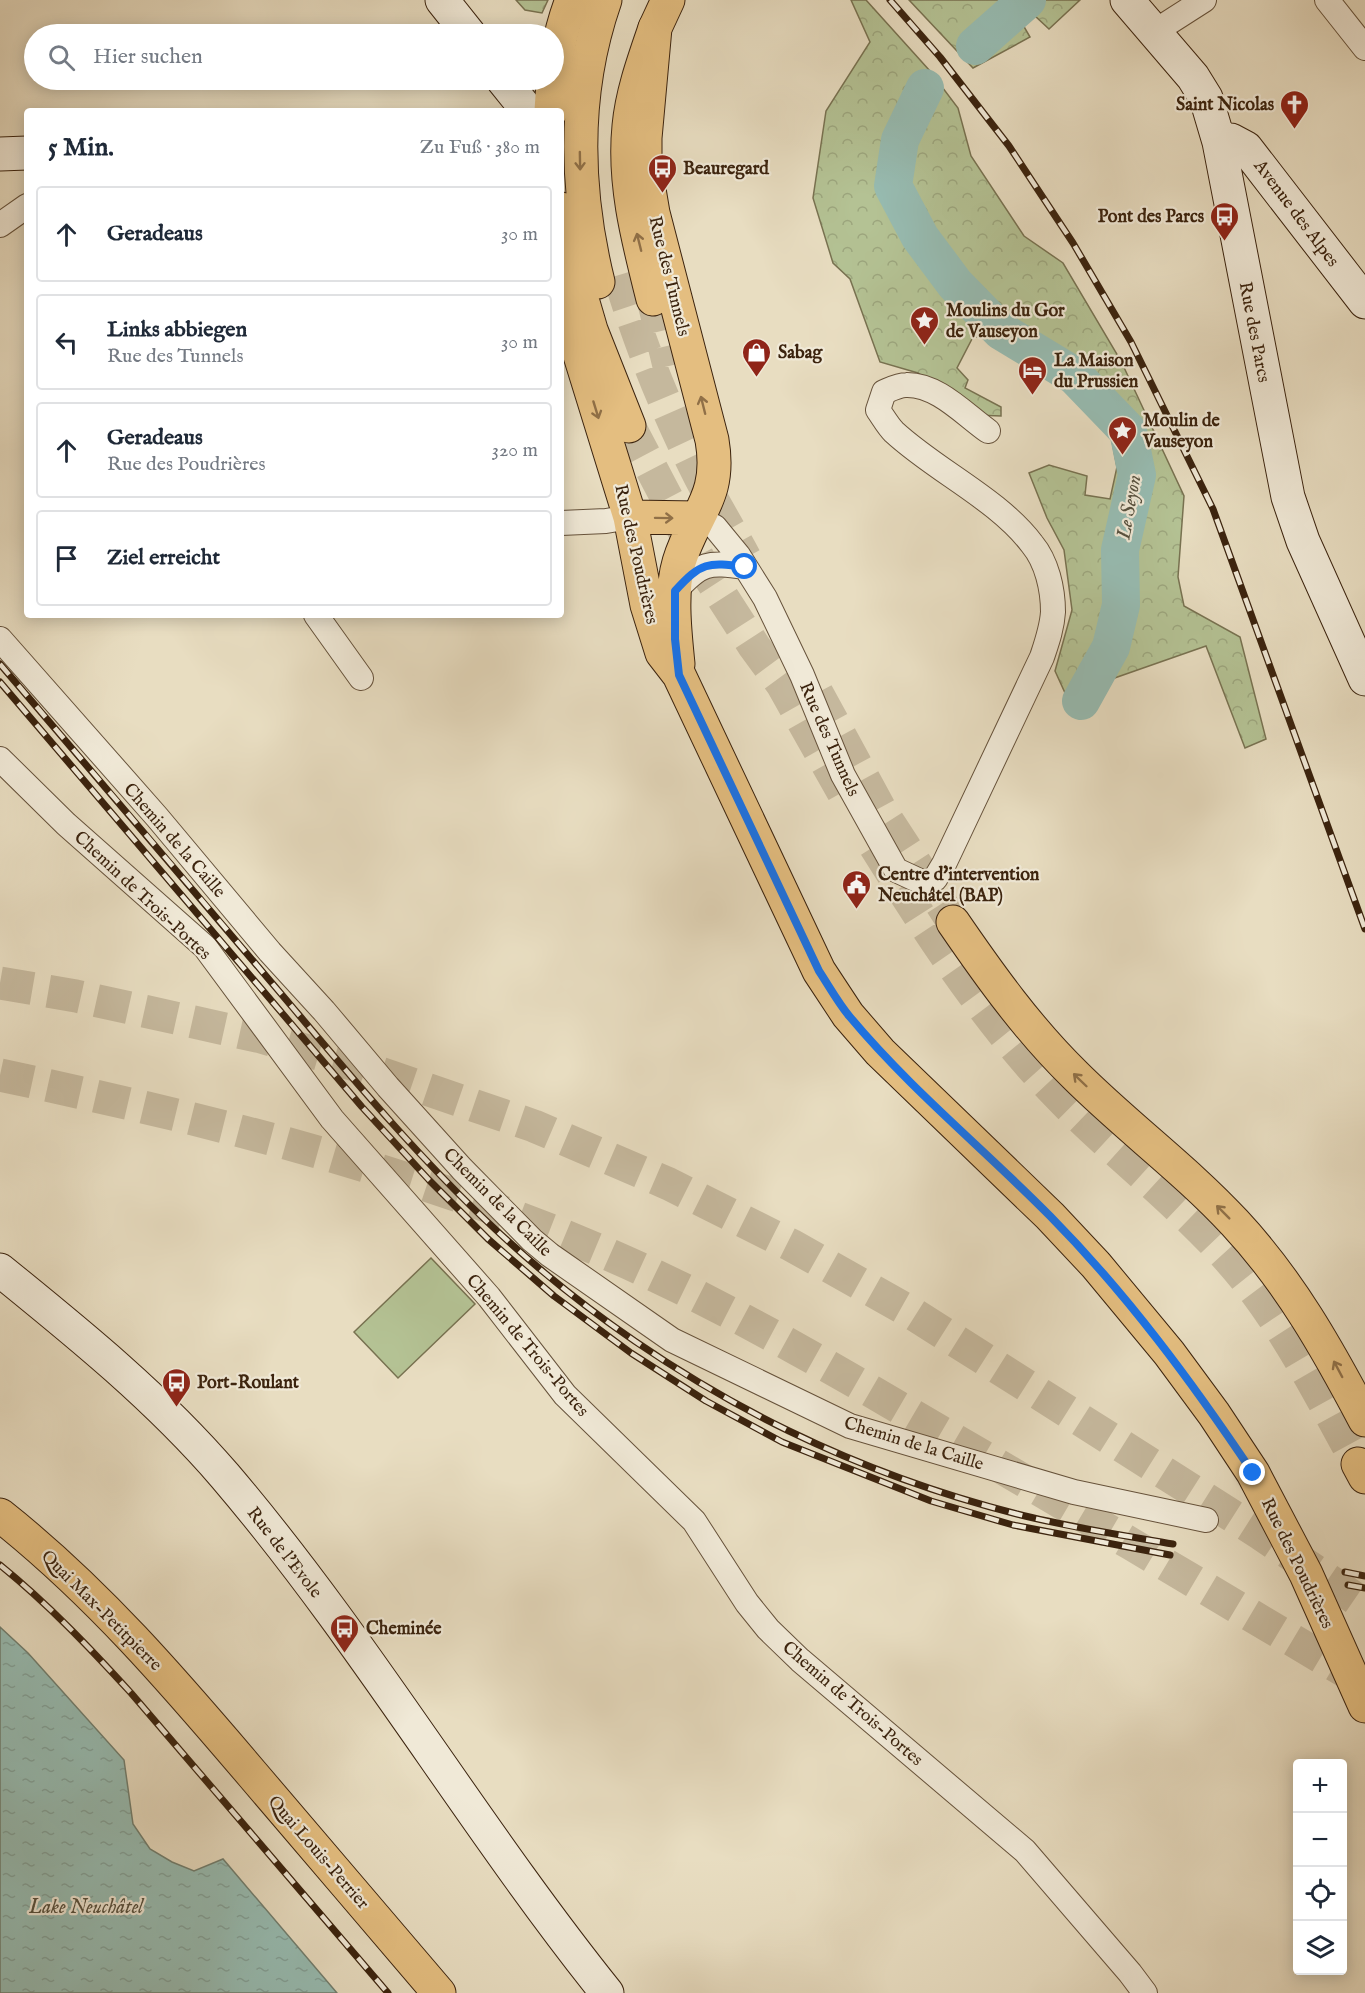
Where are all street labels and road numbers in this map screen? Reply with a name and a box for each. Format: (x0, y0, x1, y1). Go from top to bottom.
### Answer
street label: Avenue des Alpes (1247, 155, 1344, 272)
street label: Rue des Tunnels (643, 214, 695, 339)
street label: Rue des Parcs (1233, 280, 1275, 385)
street label: Rue des Poudrières (608, 482, 663, 626)
street label: Rue des Tunnels (793, 679, 864, 800)
street label: Chemin de la Caille (118, 779, 230, 903)
street label: Chemin de Trois-Portes (69, 827, 215, 966)
street label: Chemin de la Caille (438, 1144, 556, 1262)
street label: Chemin de Trois-Portes (460, 1270, 593, 1422)
street label: Chemin de la Caille (841, 1412, 986, 1477)
street label: Rue des Poudrières (1255, 1494, 1338, 1633)
street label: Rue de l'Evole (241, 1503, 327, 1603)
street label: Quai Max-Petitpierre (35, 1546, 166, 1677)
street label: Chemin de Trois-Portes (777, 1637, 927, 1772)
street label: Quai Louis-Perrier (262, 1791, 374, 1915)

